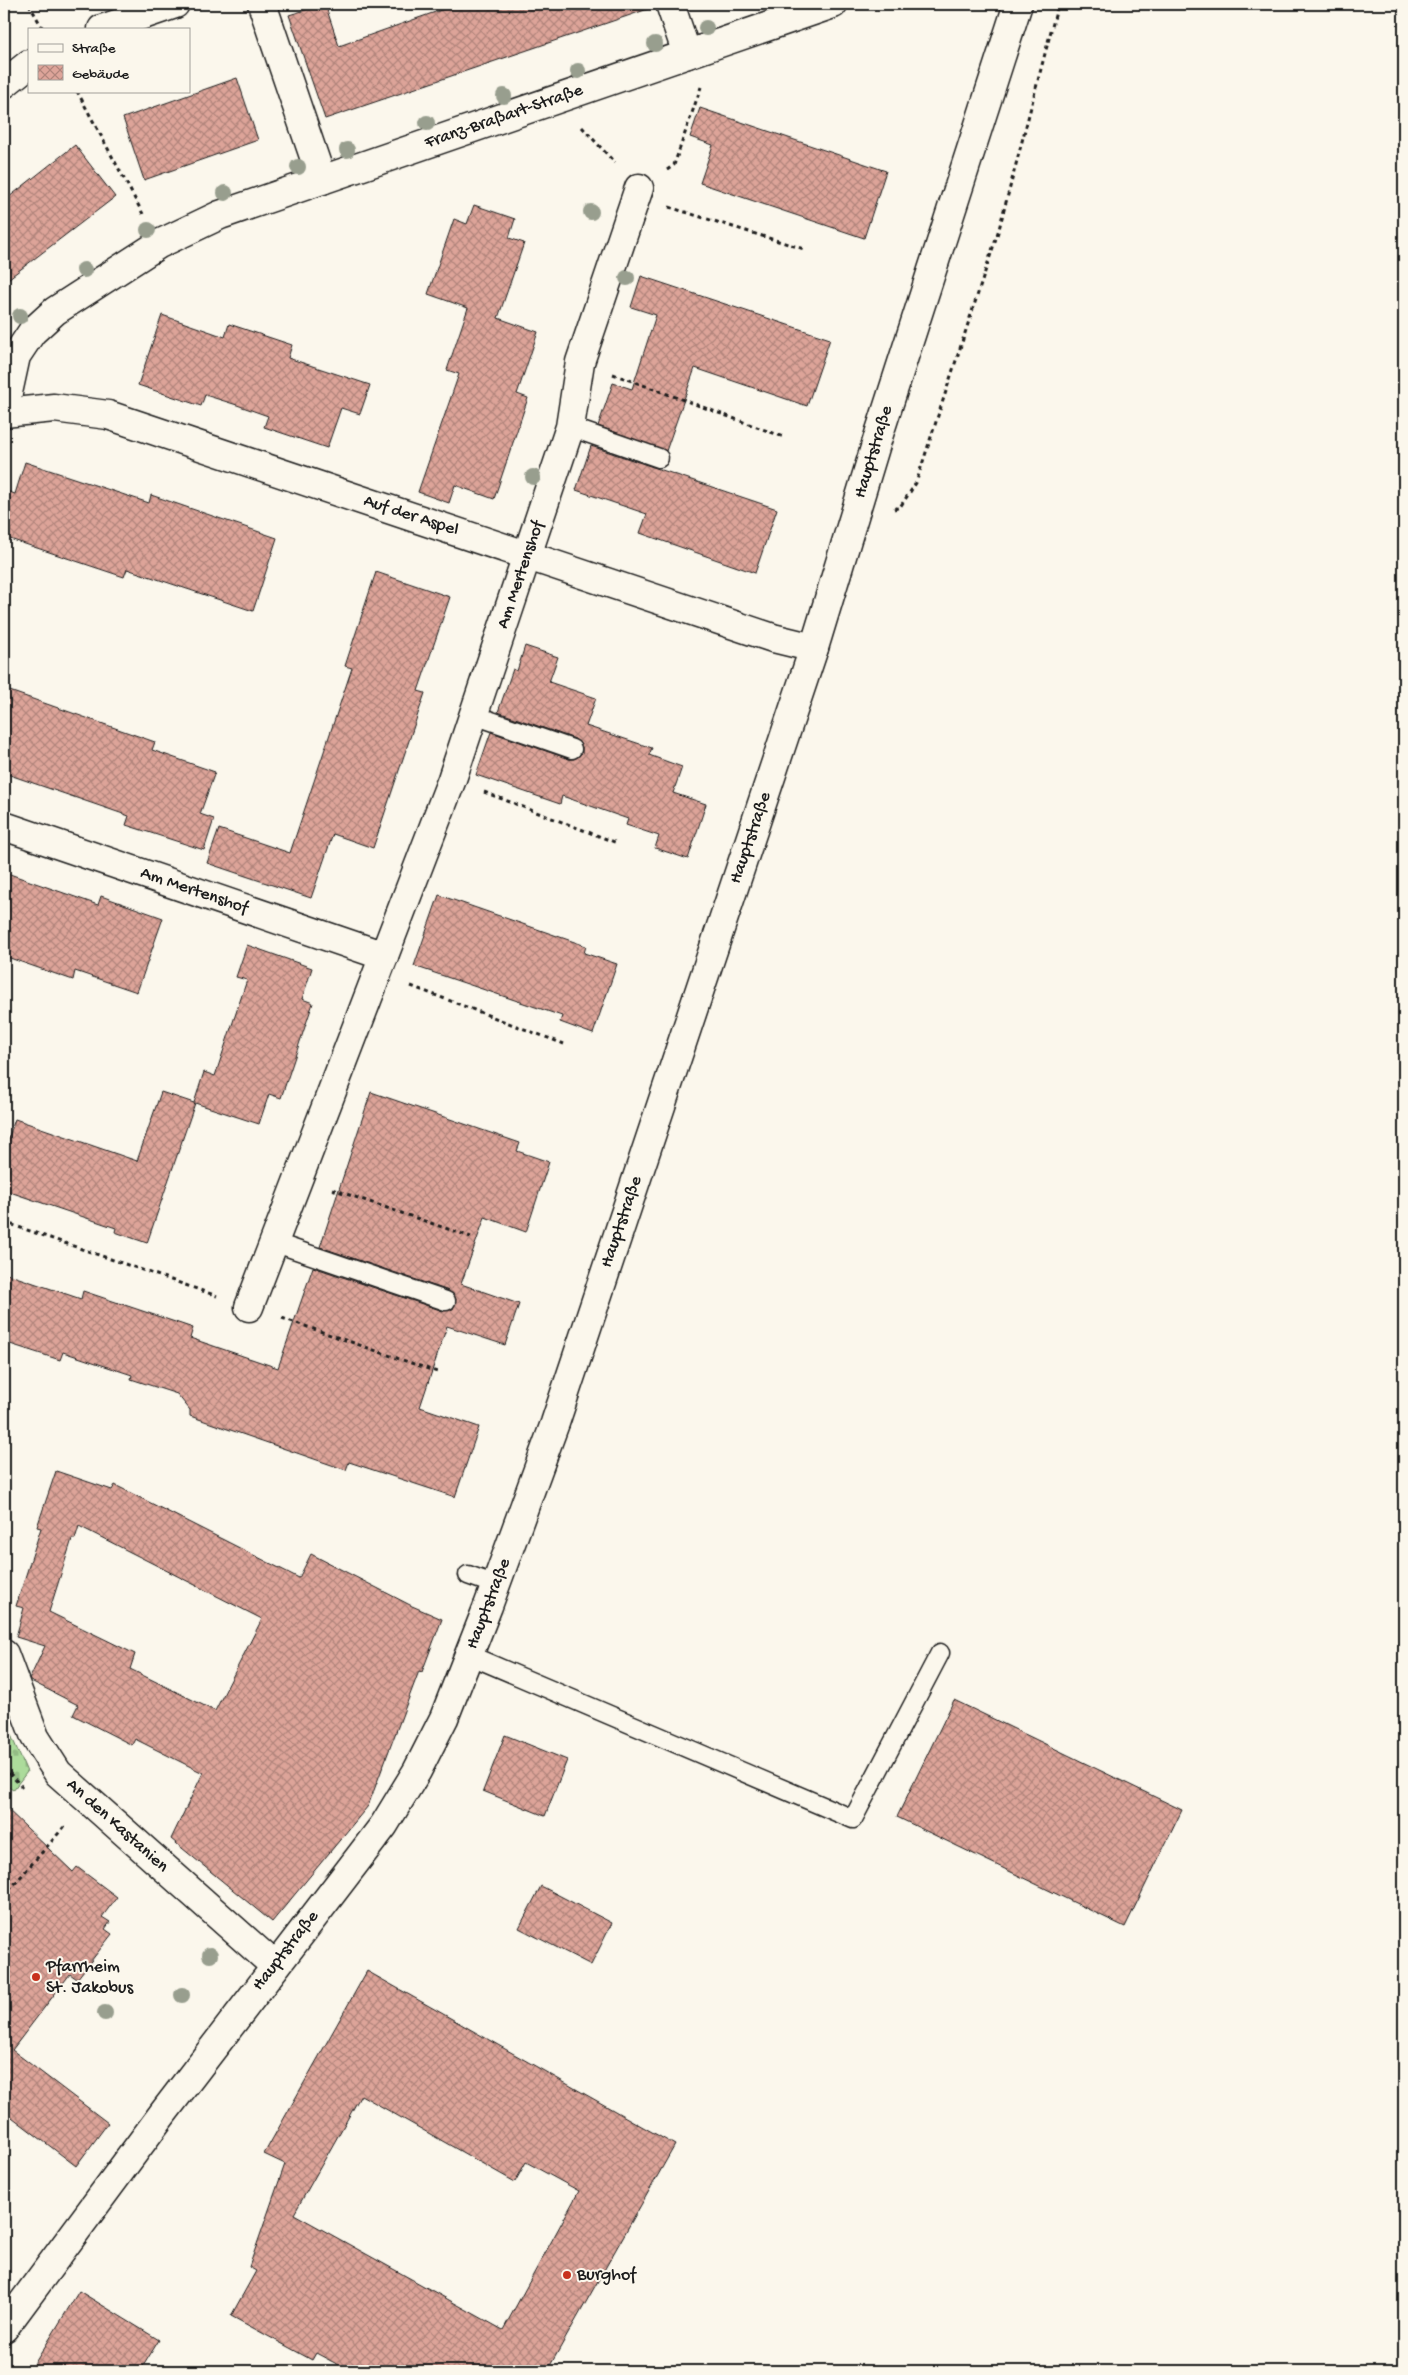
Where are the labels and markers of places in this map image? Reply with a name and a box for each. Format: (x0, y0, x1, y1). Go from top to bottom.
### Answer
place label: Pfarrheim St. Jakobus (45, 1957, 134, 1999)
marker: Pfarrheim St. Jakobus (30, 1971, 42, 1983)
place label: Burghof (576, 2265, 637, 2286)
marker: Burghof (561, 2269, 573, 2281)

